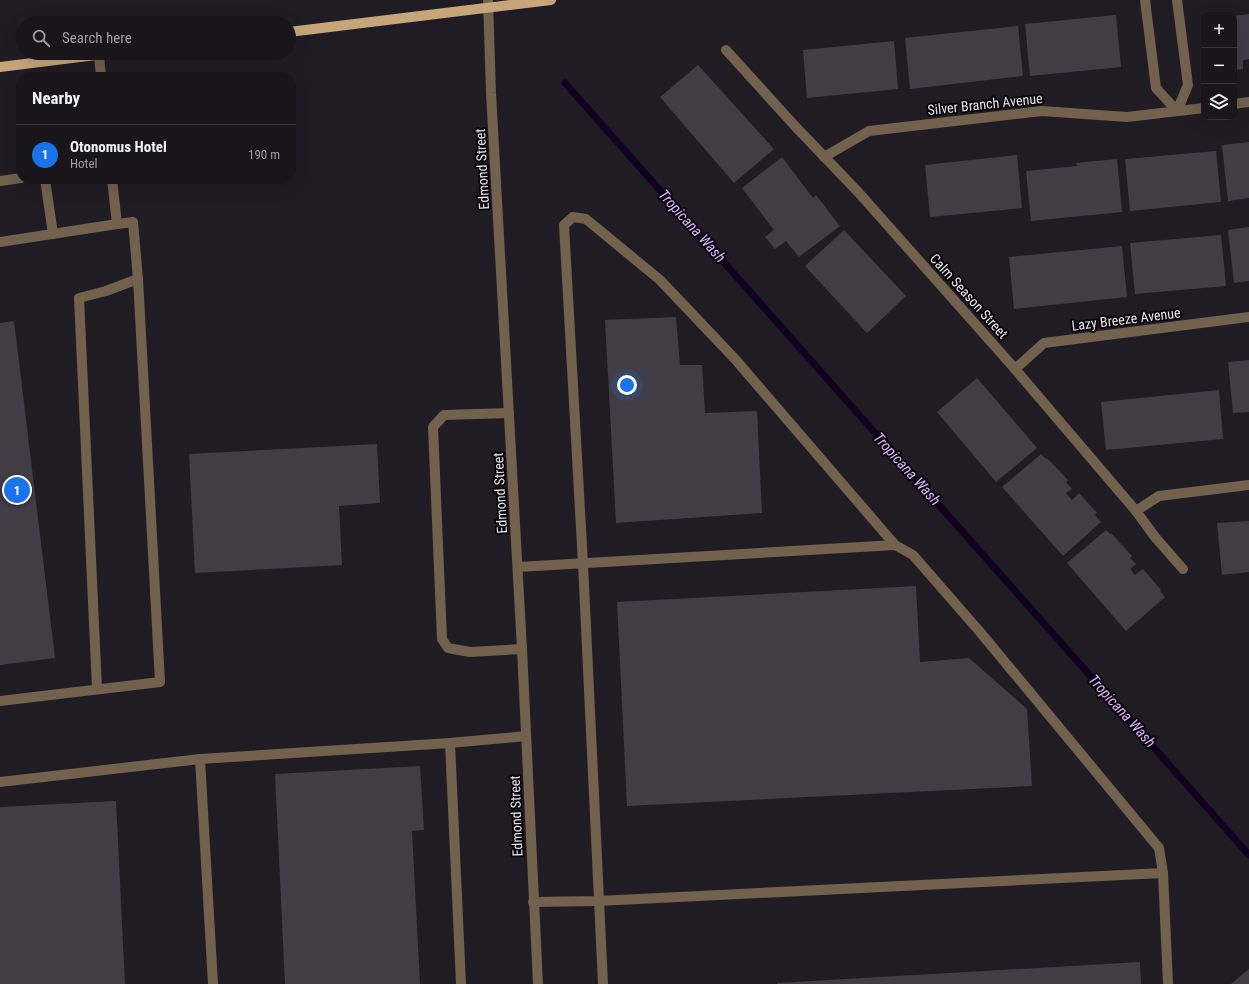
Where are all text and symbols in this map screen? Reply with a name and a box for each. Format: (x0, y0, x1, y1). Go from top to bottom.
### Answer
map controls (1201, 12, 1237, 120)
button: + (1201, 12, 1237, 48)
search box (16, 16, 296, 60)
icon: search (30, 27, 52, 49)
text: Search here (62, 29, 132, 47)
button: − (1201, 48, 1237, 84)
button: layers (1201, 84, 1237, 120)
text: Nearby (32, 88, 80, 108)
street label: Silver Branch Avenue (927, 90, 1044, 118)
street label: Edmond Street (472, 128, 492, 210)
text: Otonomus Hotel (70, 138, 167, 156)
text: 1 (42, 147, 48, 162)
text: 190 m (248, 147, 280, 162)
text: Hotel (70, 156, 98, 171)
water label: Tropicana Wash (655, 186, 729, 266)
street label: Calm Season Street (927, 250, 1011, 342)
street label: Lazy Breeze Avenue (1071, 304, 1182, 334)
your location (617, 375, 637, 395)
water label: Tropicana Wash (870, 429, 944, 509)
street label: Edmond Street (490, 452, 510, 534)
pin: 1 (4, 475, 30, 505)
water label: Tropicana Wash (1085, 671, 1159, 751)
street label: Edmond Street (507, 775, 525, 857)

